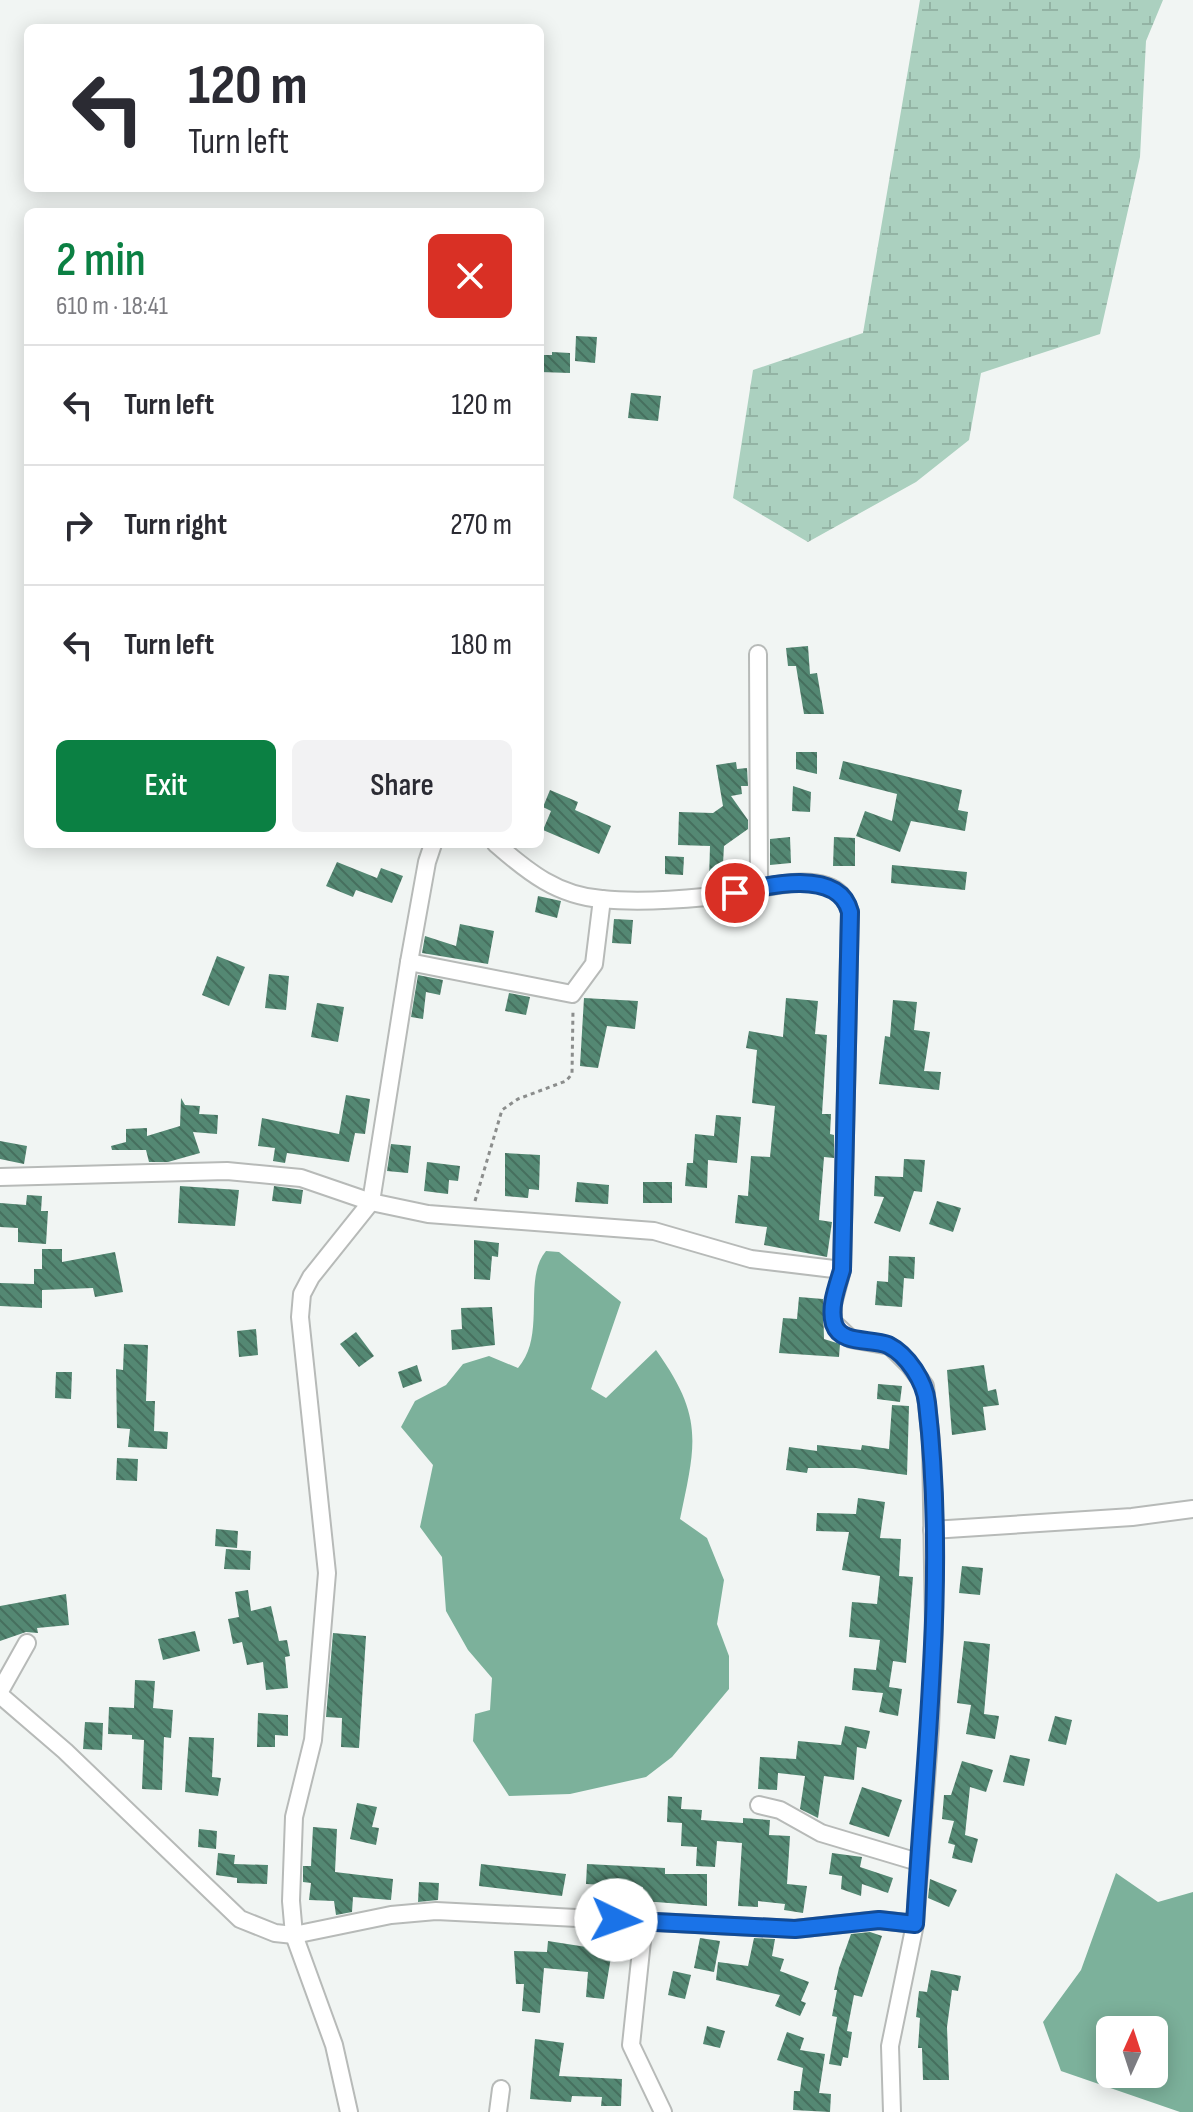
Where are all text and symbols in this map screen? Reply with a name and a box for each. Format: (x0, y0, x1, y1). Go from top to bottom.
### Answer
text: 120 m (188, 53, 308, 120)
icon: left (56, 56, 160, 160)
text: Turn left (188, 121, 289, 164)
text: 2 min (56, 232, 146, 289)
button: close (428, 234, 512, 318)
text: 610 m · 18:41 (56, 291, 168, 322)
icon: left (56, 383, 100, 427)
text: Turn left (124, 387, 214, 423)
text: 120 m (451, 387, 512, 423)
icon: right (56, 503, 100, 547)
text: Turn right (124, 507, 227, 543)
text: 270 m (450, 507, 512, 543)
icon: left (56, 623, 100, 667)
text: Turn left (124, 627, 214, 663)
text: 180 m (451, 627, 512, 663)
button: Exit (56, 740, 276, 832)
button: Share (292, 740, 512, 832)
pin (701, 859, 769, 927)
icon: arrive (713, 871, 757, 915)
position arrow (574, 1878, 658, 1962)
north arrow (1096, 2016, 1168, 2088)
map controls (1096, 2016, 1168, 2088)

